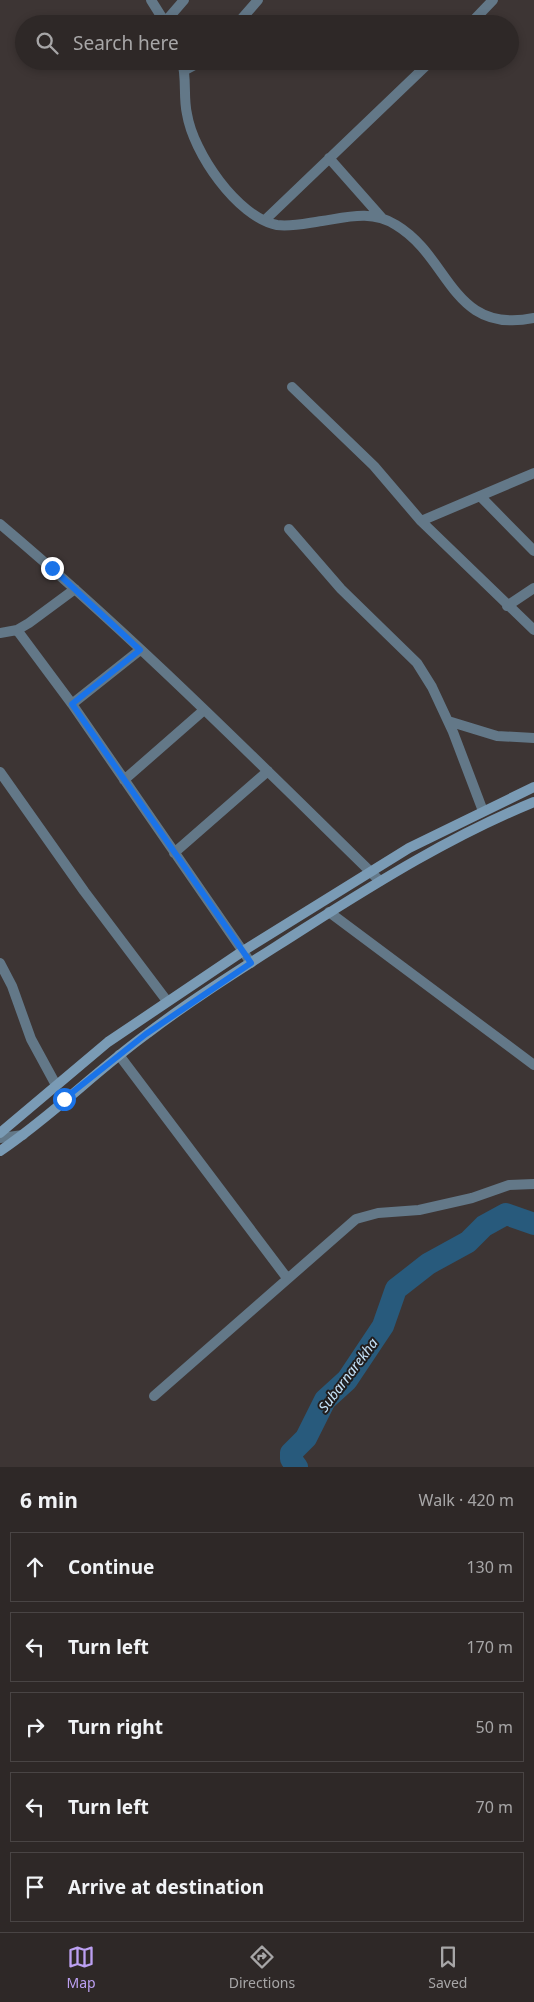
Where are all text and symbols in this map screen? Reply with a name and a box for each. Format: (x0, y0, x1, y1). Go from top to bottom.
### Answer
search box (15, 15, 519, 70)
icon: search (33, 29, 61, 57)
text: Search here (73, 30, 179, 56)
route end (41, 557, 64, 580)
route start (53, 1088, 76, 1111)
water label: Subarnarekha (313, 1334, 382, 1416)
text: 6 min (20, 1486, 78, 1514)
text: Walk · 420 m (419, 1489, 514, 1511)
icon: ahead (21, 1553, 49, 1581)
text: Continue (68, 1554, 154, 1580)
text: 130 m (466, 1556, 513, 1578)
icon: left (21, 1633, 49, 1661)
text: Turn left (68, 1634, 149, 1660)
text: 170 m (466, 1636, 513, 1658)
icon: right (21, 1713, 49, 1741)
text: Turn right (68, 1714, 163, 1740)
text: 50 m (476, 1716, 513, 1738)
icon: left (21, 1793, 49, 1821)
text: Turn left (68, 1794, 149, 1820)
text: 70 m (476, 1796, 513, 1818)
icon: arrive (21, 1873, 49, 1901)
text: Arrive at destination (68, 1874, 264, 1900)
tab: Map (67, 1943, 96, 1992)
tab: Directions (229, 1943, 295, 1992)
tab: Saved (428, 1943, 467, 1992)

